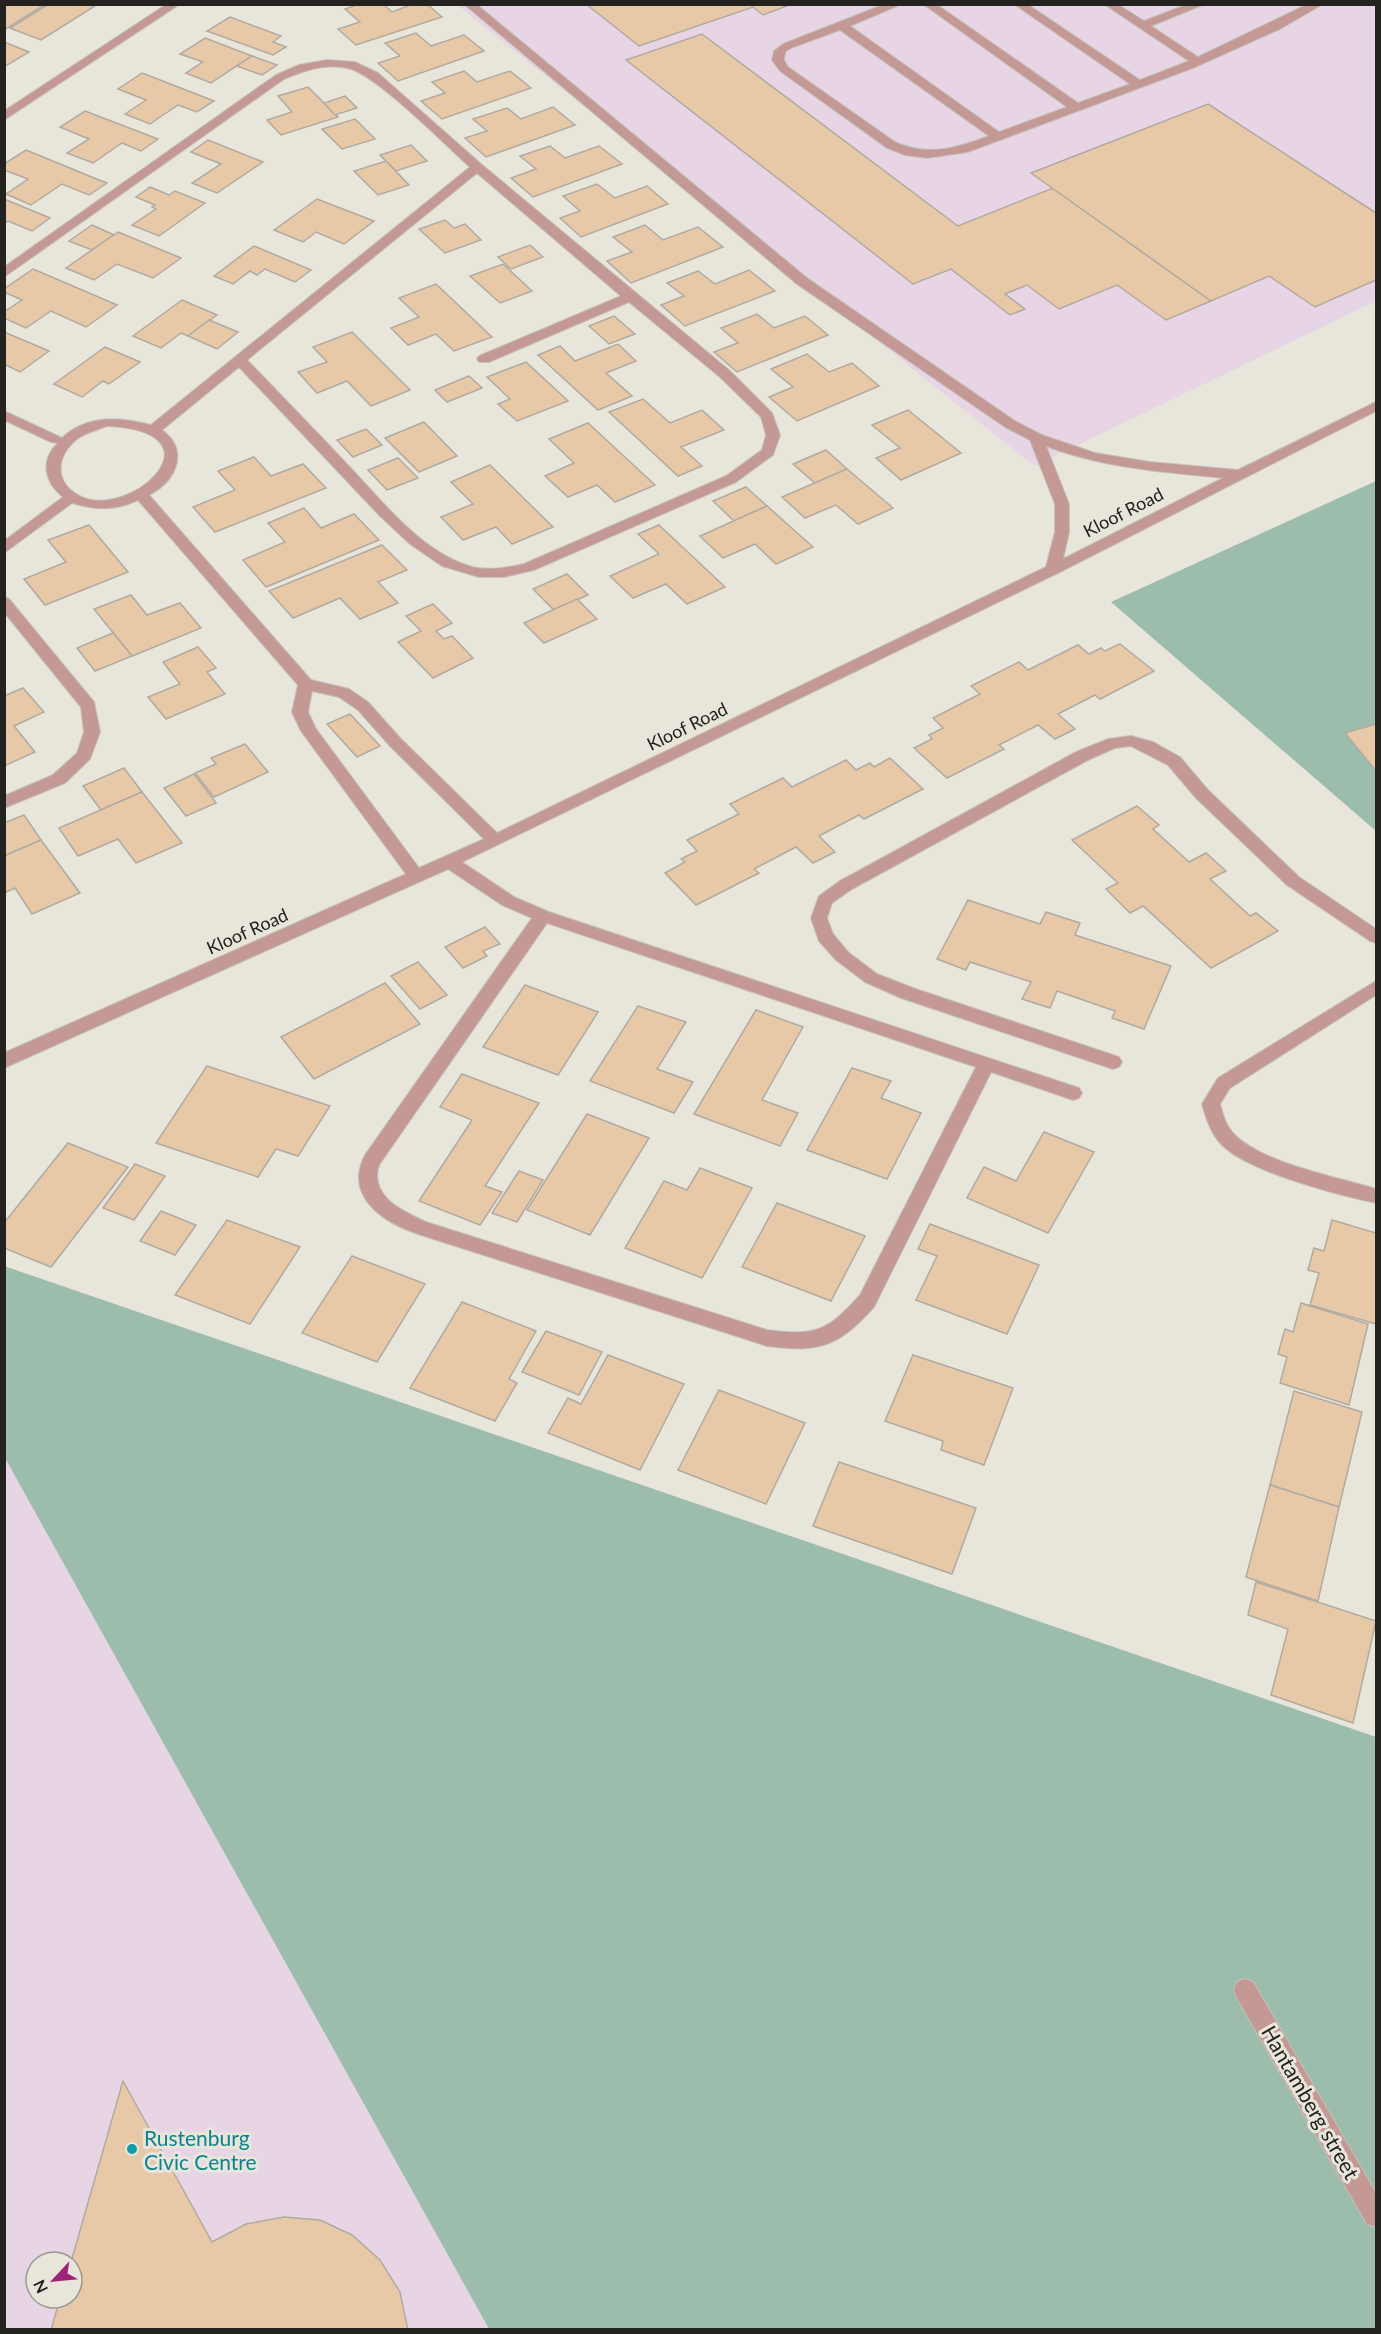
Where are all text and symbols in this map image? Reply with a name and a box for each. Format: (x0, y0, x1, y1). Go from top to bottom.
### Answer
street label: Kloof Road (1079, 482, 1167, 542)
street label: Kloof Road (643, 697, 731, 755)
street label: Kloof Road (203, 903, 291, 959)
street label: Hantamberg street (1257, 2021, 1365, 2184)
place label: Rustenburg Civic Centre (144, 2125, 257, 2174)
marker: Rustenburg Civic Centre (125, 2142, 139, 2156)
north arrow (24, 2250, 84, 2310)
text: N (29, 2277, 51, 2296)

